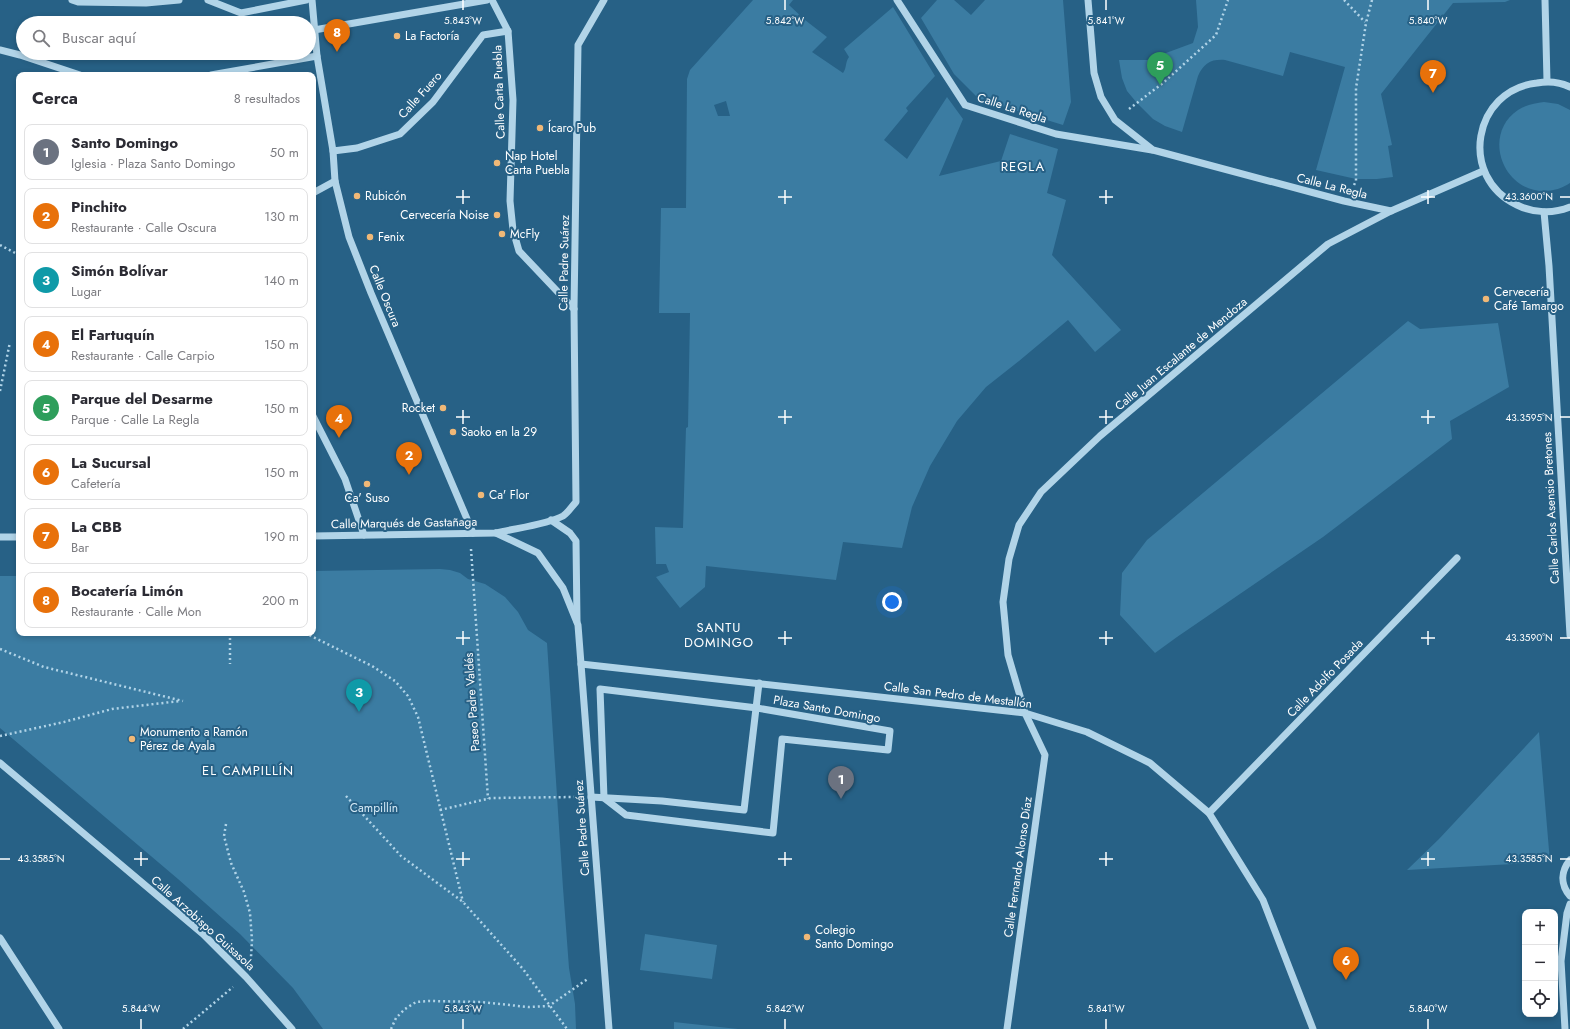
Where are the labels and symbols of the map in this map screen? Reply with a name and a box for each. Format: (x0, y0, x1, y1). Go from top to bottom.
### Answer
text: 5.843°W (444, 13, 482, 28)
text: 5.842°W (766, 13, 804, 28)
text: 5.841°W (1087, 13, 1125, 28)
text: 5.840°W (1409, 13, 1447, 28)
pin: 8 (324, 19, 350, 52)
place label: La Factoría (405, 27, 460, 45)
marker: La Factoría (392, 31, 402, 41)
street label: Calle Carta Puebla (488, 45, 510, 139)
pin: 5 (1147, 52, 1173, 85)
pin: 7 (1420, 60, 1446, 93)
street label: Calle Fuero (394, 67, 446, 123)
street label: Calle La Regla (975, 88, 1049, 128)
place label: Ícaro Pub (548, 119, 596, 137)
marker: Ícaro Pub (535, 123, 545, 133)
place label: Nap Hotel Carta Puebla (505, 147, 570, 179)
district label: REGLA (1001, 157, 1045, 176)
marker: Nap Hotel Carta Puebla (492, 158, 502, 168)
street label: Calle La Regla (1295, 169, 1369, 204)
place label: Rubicón (365, 187, 407, 205)
text: 43.3600°N (1505, 189, 1553, 204)
marker: Rubicón (352, 191, 362, 201)
place label: Cervecería Noise (400, 206, 489, 224)
marker: Cervecería Noise (492, 210, 502, 220)
street label: Calle Padre Suárez (554, 214, 574, 311)
place label: McFly (510, 225, 540, 243)
place label: Fenix (378, 228, 405, 246)
marker: McFly (497, 229, 507, 239)
marker: Fenix (365, 232, 375, 242)
street label: Calle Oscura (364, 262, 406, 330)
place label: Cervecería Café Tamargo (1494, 283, 1564, 315)
street label: Calle Juan Escalante de Mendoza (1111, 293, 1251, 415)
marker: Cervecería Café Tamargo (1481, 294, 1491, 304)
place label: Rocket (402, 399, 435, 417)
marker: Rocket (438, 403, 448, 413)
pin: 4 (326, 405, 352, 438)
text: 43.3595°N (1505, 410, 1553, 425)
place label: Saoko en la 29 (461, 423, 537, 441)
marker: Saoko en la 29 (448, 427, 458, 437)
street label: Calle Carlos Asensio Bretones (1538, 431, 1564, 584)
pin: 2 (396, 442, 422, 475)
marker: Ca' Suso (362, 479, 372, 489)
place label: Ca' Flor (489, 486, 530, 504)
place label: Ca' Suso (345, 489, 390, 507)
marker: Ca' Flor (476, 490, 486, 500)
street label: Calle Marqués de Gastañaga (331, 513, 478, 533)
your location (882, 592, 902, 612)
district label: SANTU DOMINGO (684, 618, 754, 652)
text: 43.3590°N (1505, 630, 1553, 645)
street label: Calle Adolfo Posada (1283, 635, 1367, 721)
street label: Paseo Padre Valdés (460, 652, 484, 752)
street label: Calle San Pedro de Mestallón (883, 677, 1033, 713)
pin: 3 (346, 679, 372, 712)
street label: Plaza Santo Domingo (772, 691, 882, 727)
place label: Monumento a Ramón Pérez de Ayala (140, 723, 248, 755)
marker: Monumento a Ramón Pérez de Ayala (127, 734, 137, 744)
district label: EL CAMPILLÍN (202, 761, 294, 780)
pin: 1 (828, 766, 854, 799)
street label: Calle Padre Suárez (570, 779, 594, 877)
street label: Calle Fernando Alonso Díaz (999, 795, 1037, 938)
park label: Campillín (350, 799, 398, 817)
text: 43.3585°N (18, 851, 64, 866)
text: 43.3585°N (1506, 851, 1552, 866)
street label: Calle Arzobispo Guisasola (147, 871, 259, 975)
place label: Colegio Santo Domingo (815, 921, 894, 953)
marker: Colegio Santo Domingo (802, 932, 812, 942)
pin: 6 (1333, 947, 1359, 980)
text: 5.844°W (122, 1001, 160, 1016)
text: 5.843°W (444, 1001, 482, 1016)
text: 5.842°W (766, 1001, 804, 1016)
text: 5.841°W (1087, 1001, 1125, 1016)
text: 5.840°W (1409, 1001, 1447, 1016)

